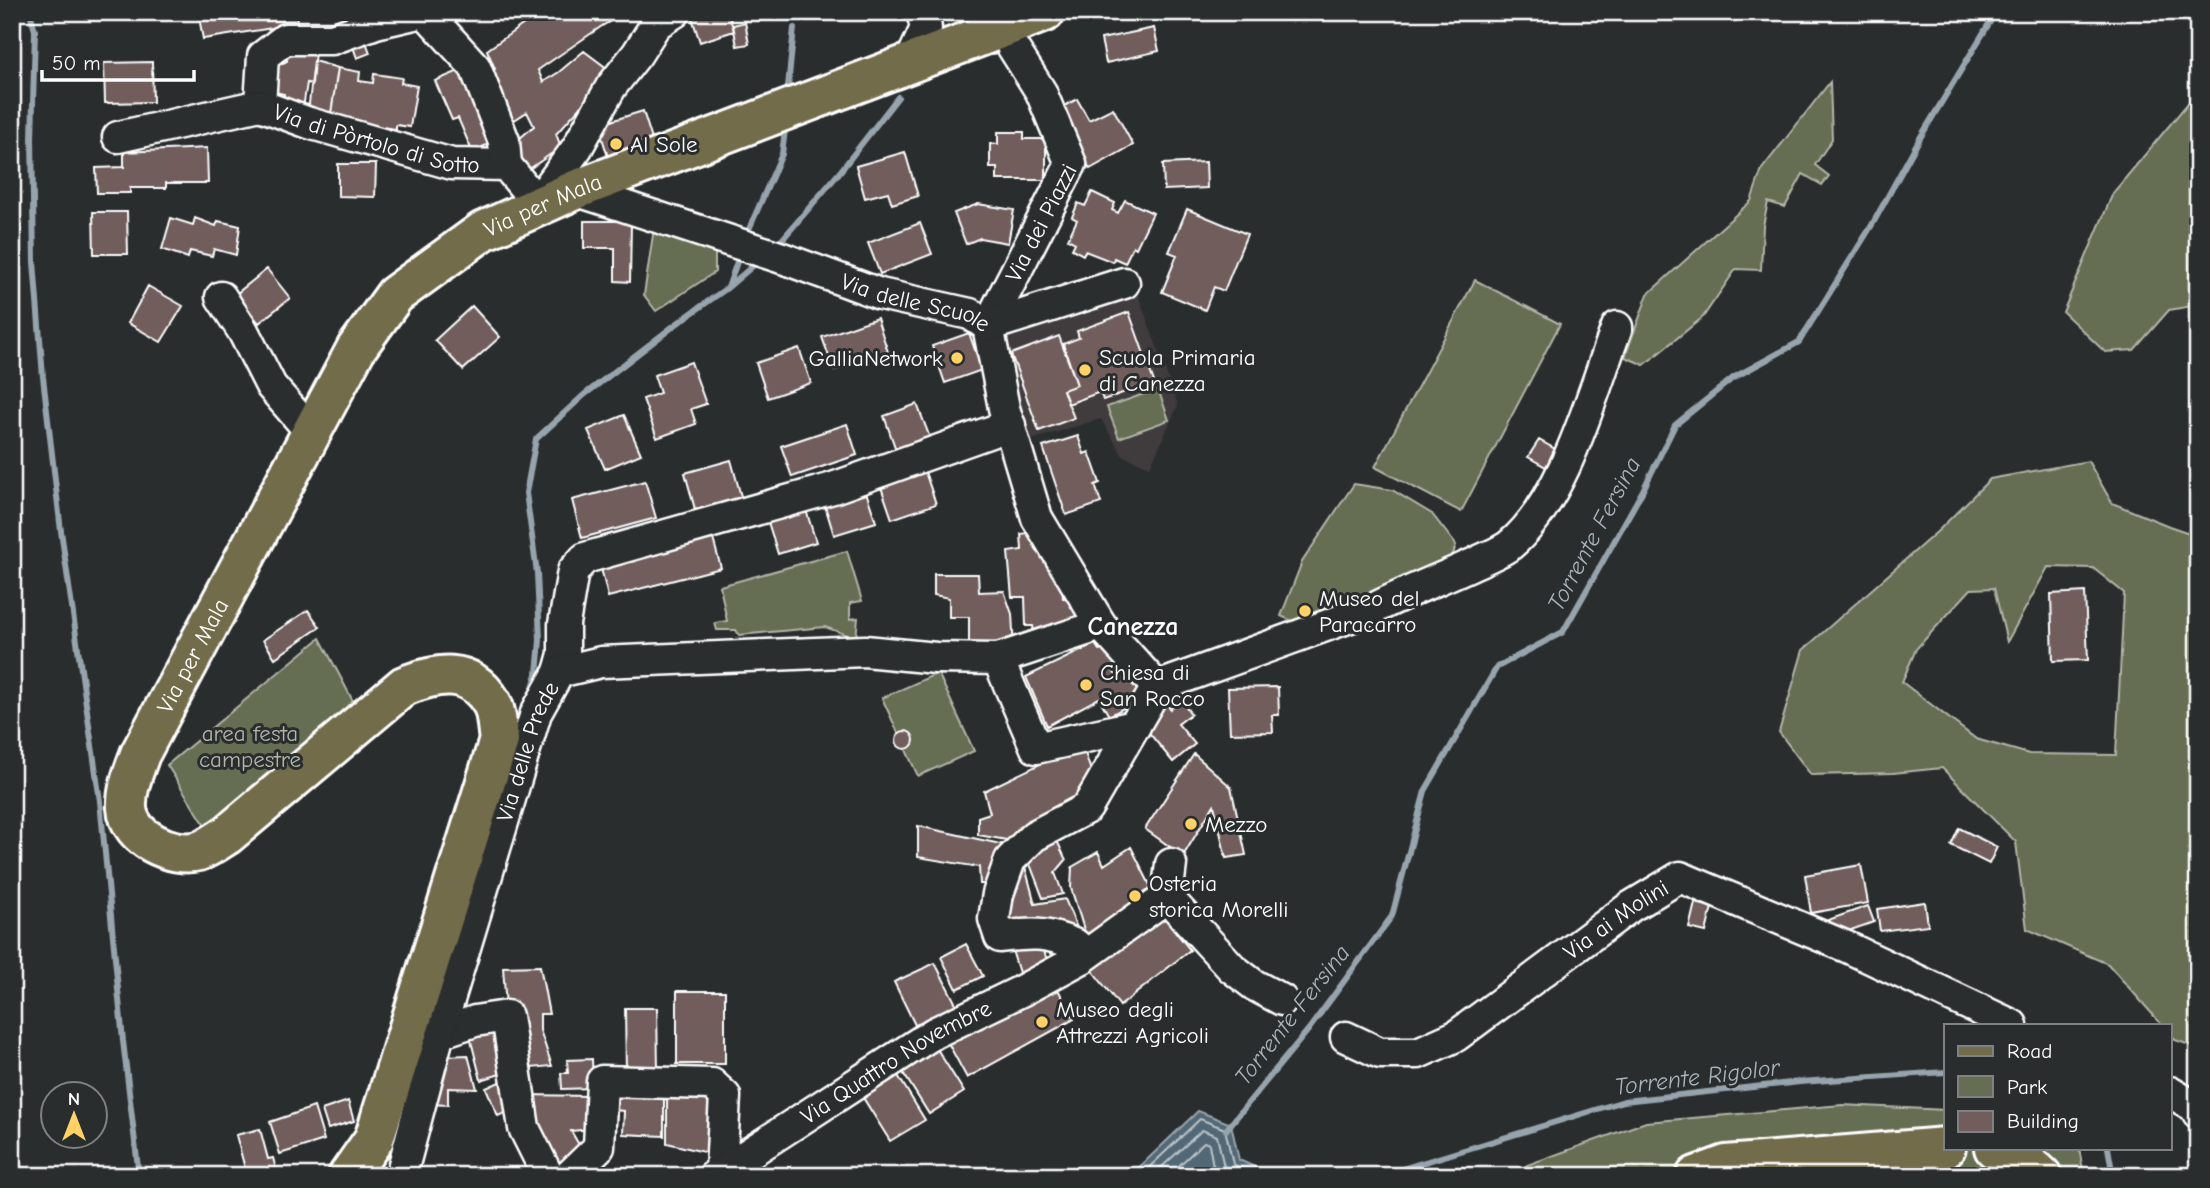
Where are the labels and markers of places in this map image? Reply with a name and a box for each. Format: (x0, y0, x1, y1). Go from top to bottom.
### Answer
place label: Al Sole (630, 131, 698, 158)
marker: Al Sole (608, 136, 624, 152)
place label: Scuola Primaria di Canezza (1099, 344, 1256, 397)
place label: GalliaNetwork (808, 345, 943, 372)
marker: GalliaNetwork (949, 350, 965, 366)
marker: Scuola Primaria di Canezza (1077, 362, 1093, 378)
place label: Museo del Paracarro (1319, 585, 1420, 638)
marker: Museo del Paracarro (1297, 603, 1313, 619)
place label: Chiesa di San Rocco (1100, 659, 1205, 712)
marker: Chiesa di San Rocco (1078, 677, 1094, 693)
place label: Mezzo (1205, 811, 1267, 838)
marker: Mezzo (1183, 816, 1199, 832)
place label: Osteria storica Morelli (1149, 870, 1289, 923)
marker: Osteria storica Morelli (1127, 888, 1143, 904)
place label: Museo degli Attrezzi Agricoli (1056, 996, 1209, 1049)
marker: Museo degli Attrezzi Agricoli (1034, 1014, 1050, 1030)

